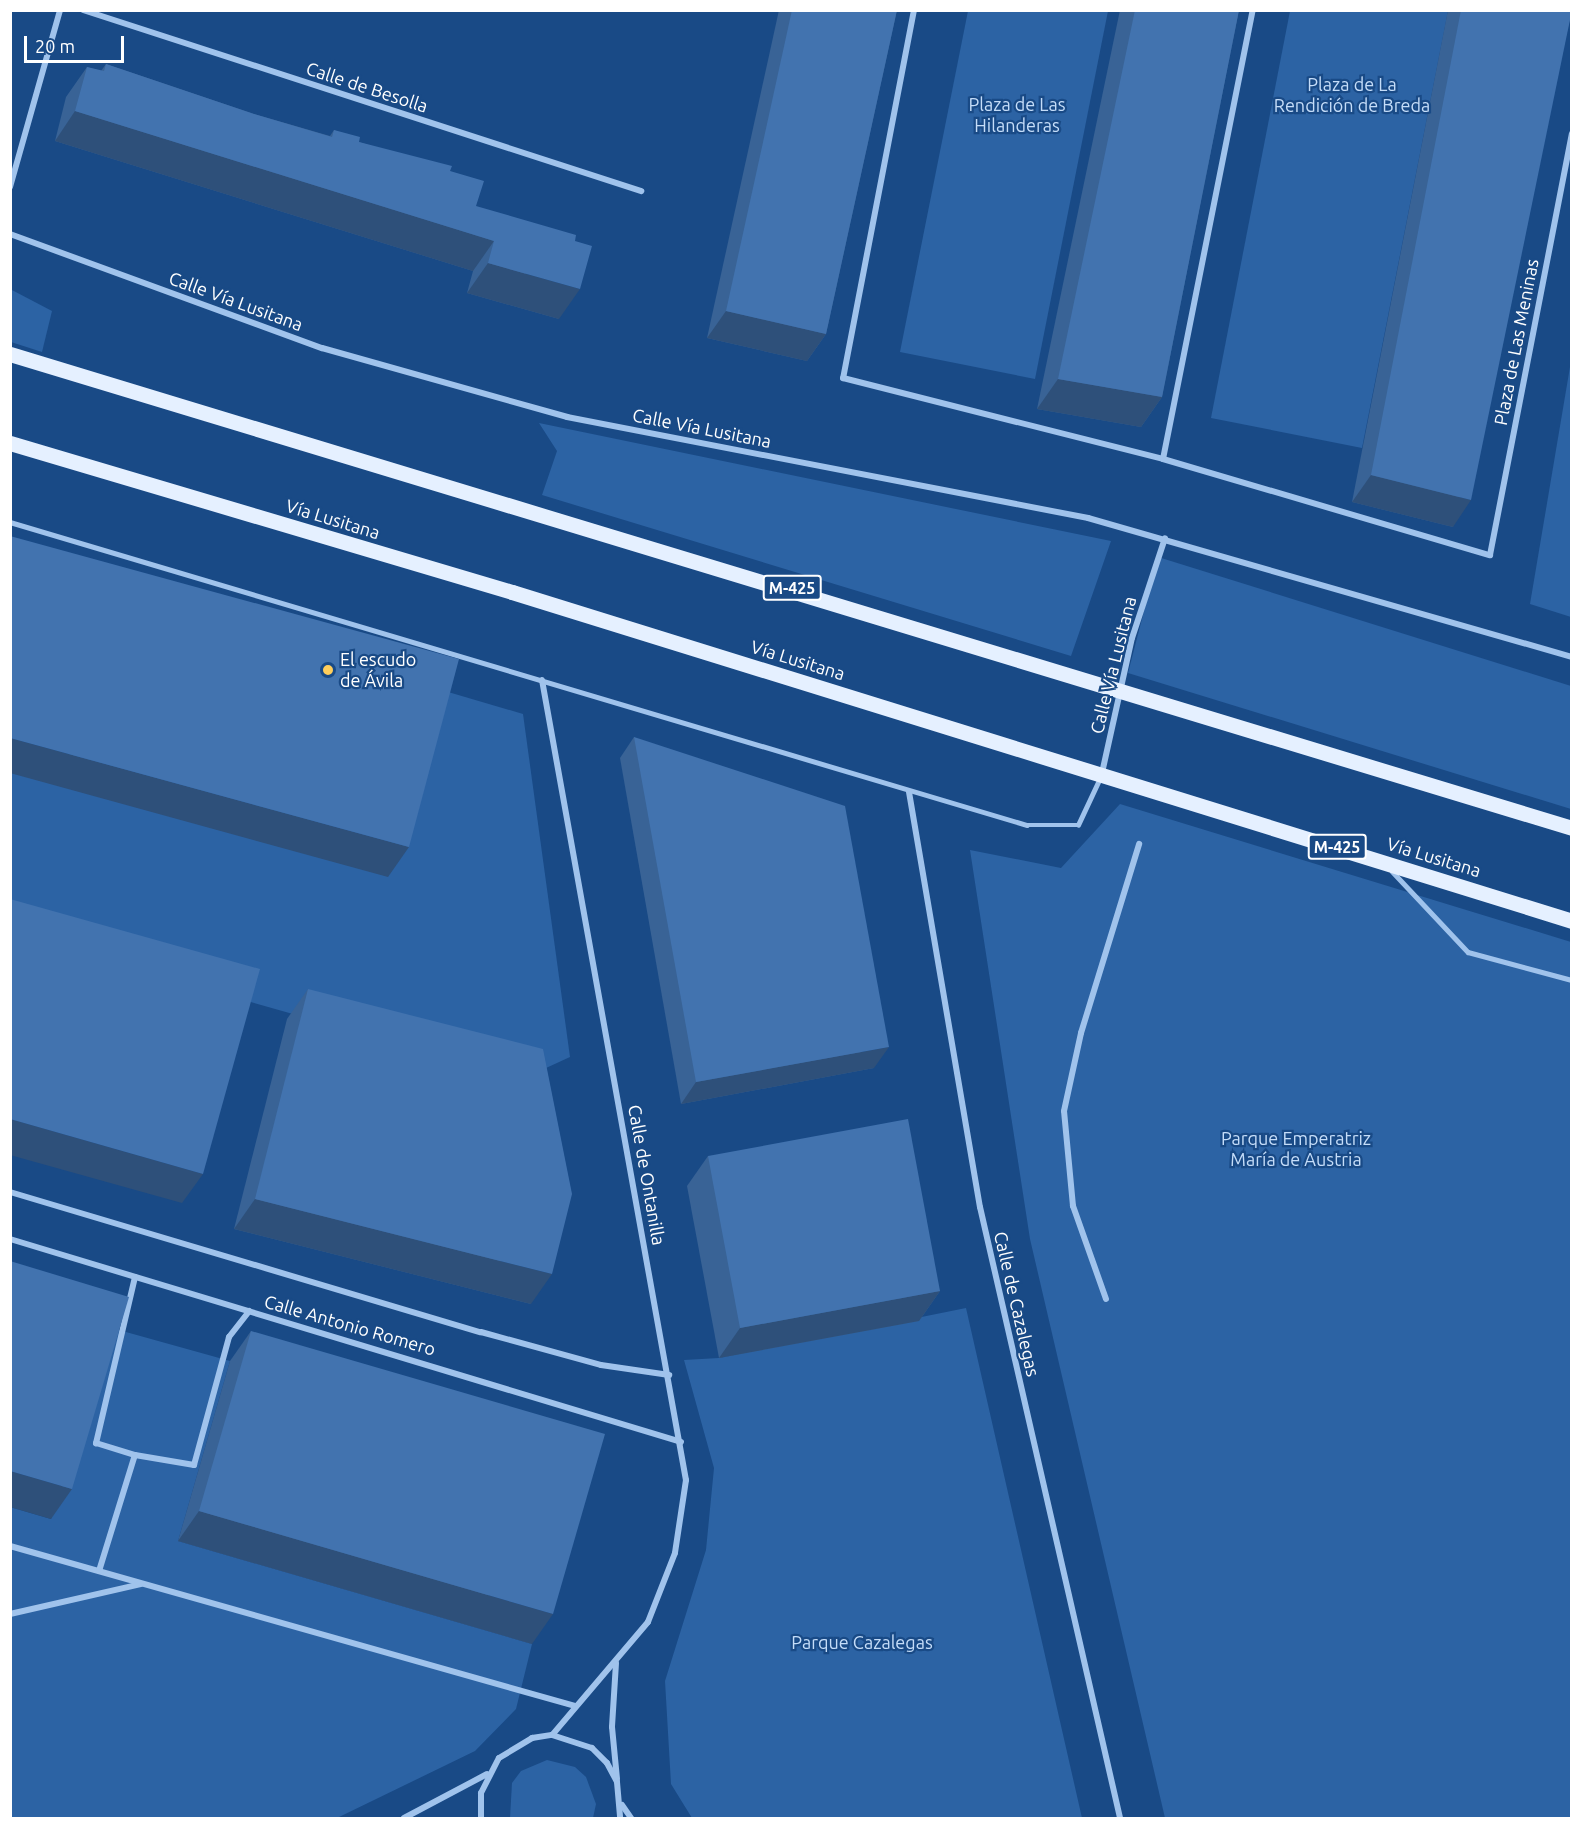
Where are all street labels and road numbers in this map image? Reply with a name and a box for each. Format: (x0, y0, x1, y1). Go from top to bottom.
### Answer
street label: Calle de Besolla (303, 57, 431, 117)
street label: Plaza de Las Meninas (1489, 257, 1543, 427)
street label: Calle Vía Lusitana (166, 267, 306, 335)
street label: Calle Vía Lusitana (631, 404, 773, 452)
street label: Vía Lusitana (283, 494, 383, 544)
road number: M-425 (762, 575, 822, 601)
street label: Calle Vía Lusitana (1085, 594, 1141, 736)
street label: Vía Lusitana (748, 635, 848, 685)
street label: Vía Lusitana (1384, 832, 1484, 882)
road number: M-425 (1307, 834, 1367, 860)
street label: Calle de Ontanilla (624, 1103, 670, 1247)
street label: Calle de Cazalegas (990, 1229, 1044, 1379)
street label: Calle Antonio Romero (262, 1290, 438, 1360)

